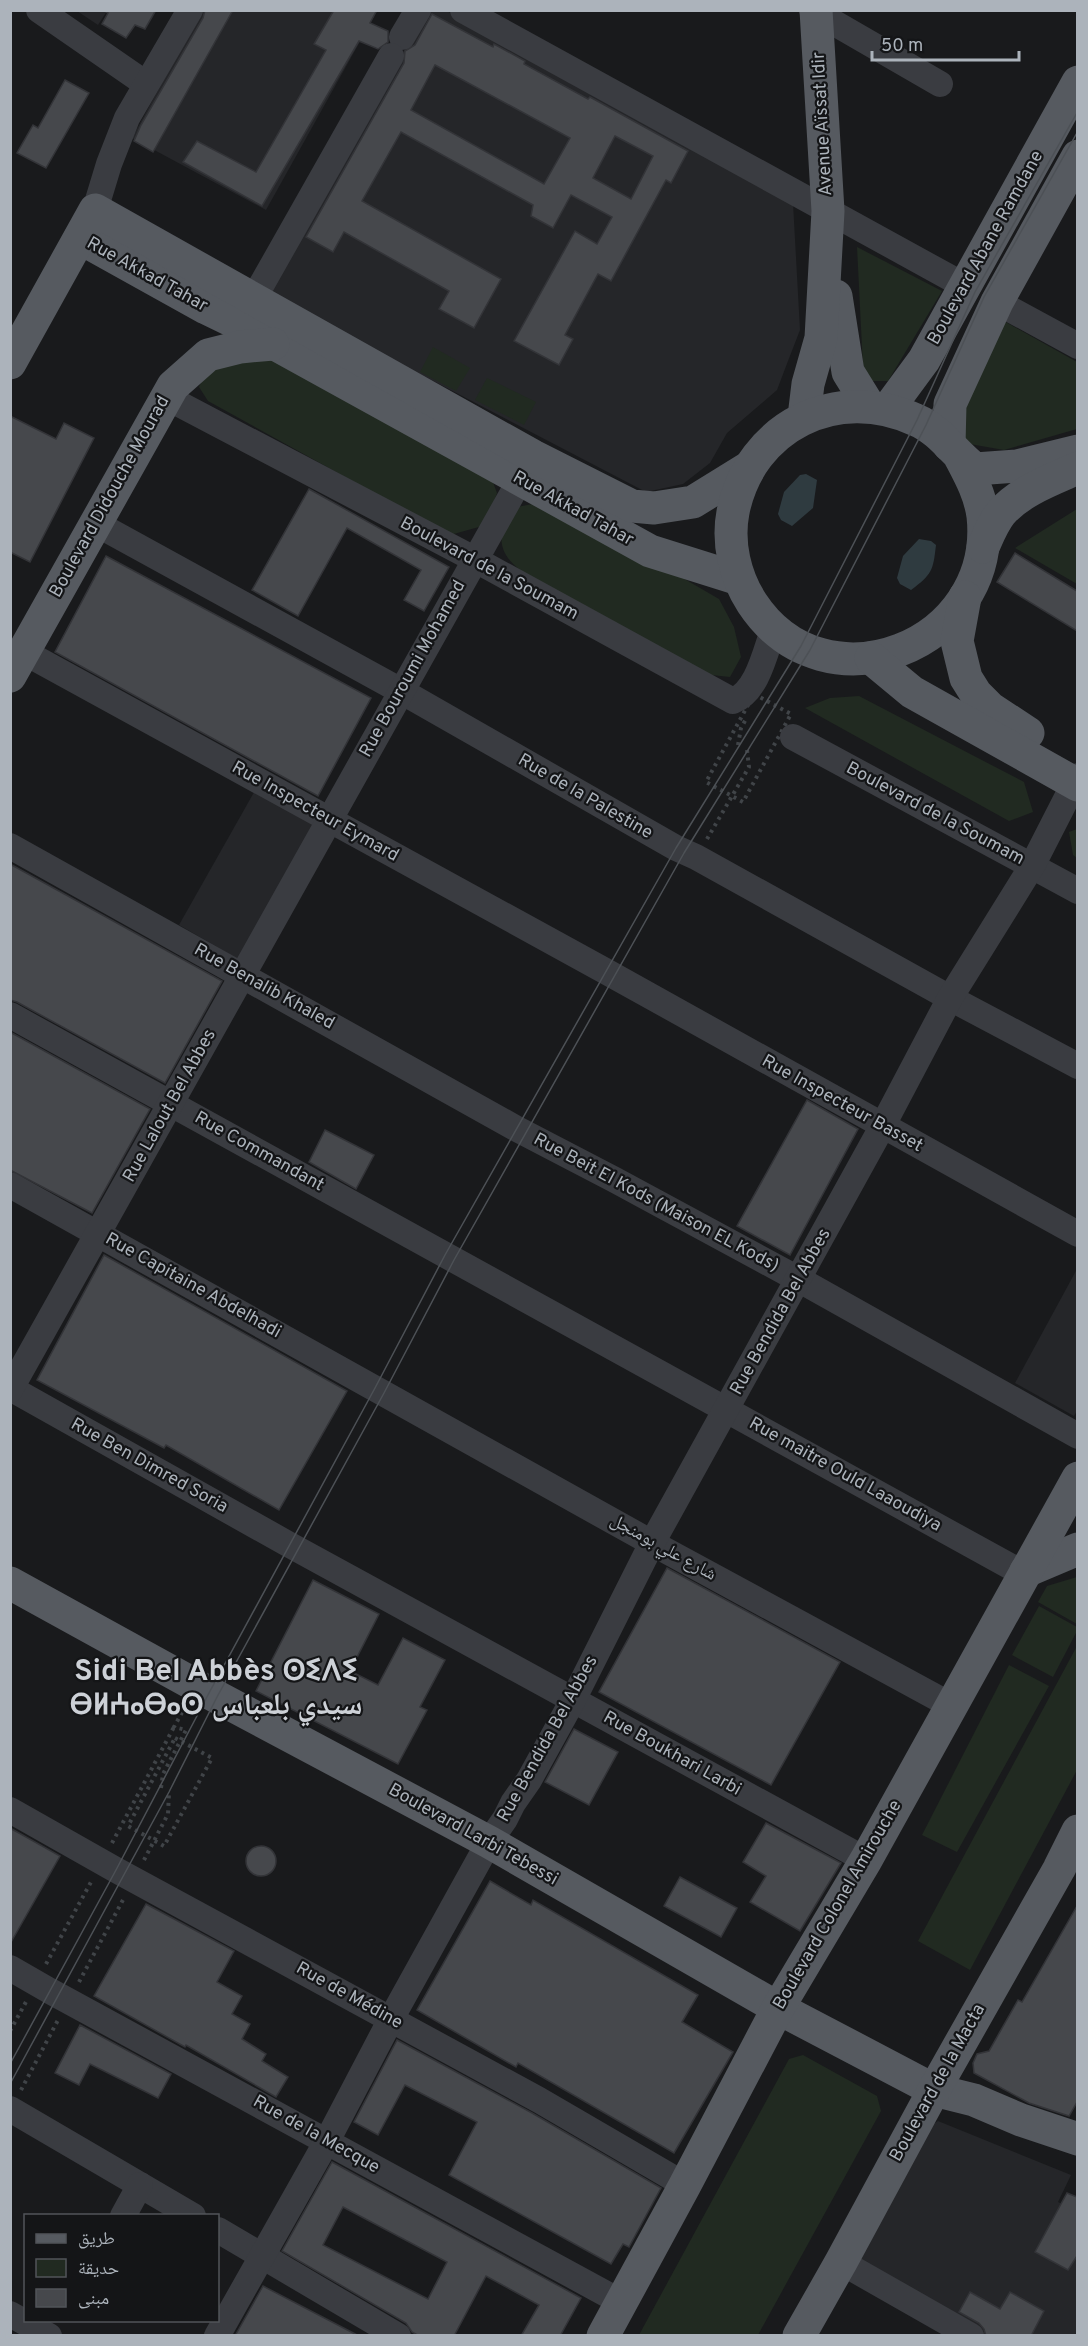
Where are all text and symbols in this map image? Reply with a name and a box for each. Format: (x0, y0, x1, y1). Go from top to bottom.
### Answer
scale bar (872, 24, 1019, 62)
text: 50 m (881, 35, 923, 58)
street label: Avenue Aïssat Idir (808, 51, 838, 197)
street label: Boulevard Abane Ramdane (923, 147, 1049, 349)
street label: Rue Akkad Tahar (82, 232, 212, 318)
street label: Boulevard Didouche Mourad (45, 392, 175, 602)
street label: Rue Akkad Tahar (508, 466, 638, 552)
street label: Boulevard de la Soumam (396, 512, 582, 626)
street label: Rue Bouroumi Mohamed (355, 576, 471, 762)
street label: Rue de la Palestine (513, 749, 657, 845)
street label: Rue Inspecteur Eymard (227, 756, 403, 868)
street label: Boulevard de la Soumam (842, 757, 1028, 871)
street label: Rue Benalib Khaled (190, 939, 338, 1035)
street label: Rue Lalout Bel Abbes (118, 1025, 222, 1187)
street label: Rue Inspecteur Basset (757, 1050, 927, 1158)
street label: Rue Commandant (190, 1107, 328, 1197)
street label: Rue Beit El Kods (Maison EL Kods) (529, 1128, 783, 1278)
street label: Rue Bendida Bel Abbes (726, 1225, 836, 1399)
street label: Rue Capitaine Abdelhadi (101, 1228, 285, 1344)
street label: Rue maitre Ould Laaoudiya (745, 1412, 945, 1538)
street label: Rue Ben Dimred Soria (66, 1413, 232, 1519)
street label: شارع علي بومنجل (605, 1509, 720, 1588)
street label: Rue Bendida Bel Abbes (493, 1652, 603, 1826)
district label: Sidi Bel Abbès ⵙⵉⴷⵉ ⴱⵍⵄⴰⴱⴰⵙ سيدي بلعباس (69, 1654, 363, 1727)
street label: Rue Boukhari Larbi (599, 1707, 745, 1801)
street label: Boulevard Larbi Tebessi (384, 1779, 562, 1891)
street label: Boulevard Colonel Amirouche (768, 1796, 908, 2014)
street label: Rue de Médine (292, 1957, 406, 2035)
street label: Boulevard de la Macta (885, 2000, 991, 2166)
street label: Rue de la Mecque (248, 2091, 384, 2179)
legend (24, 2214, 219, 2322)
text: طريق (78, 2228, 115, 2251)
text: حديقة (78, 2258, 119, 2281)
text: مبنى (78, 2288, 109, 2311)

